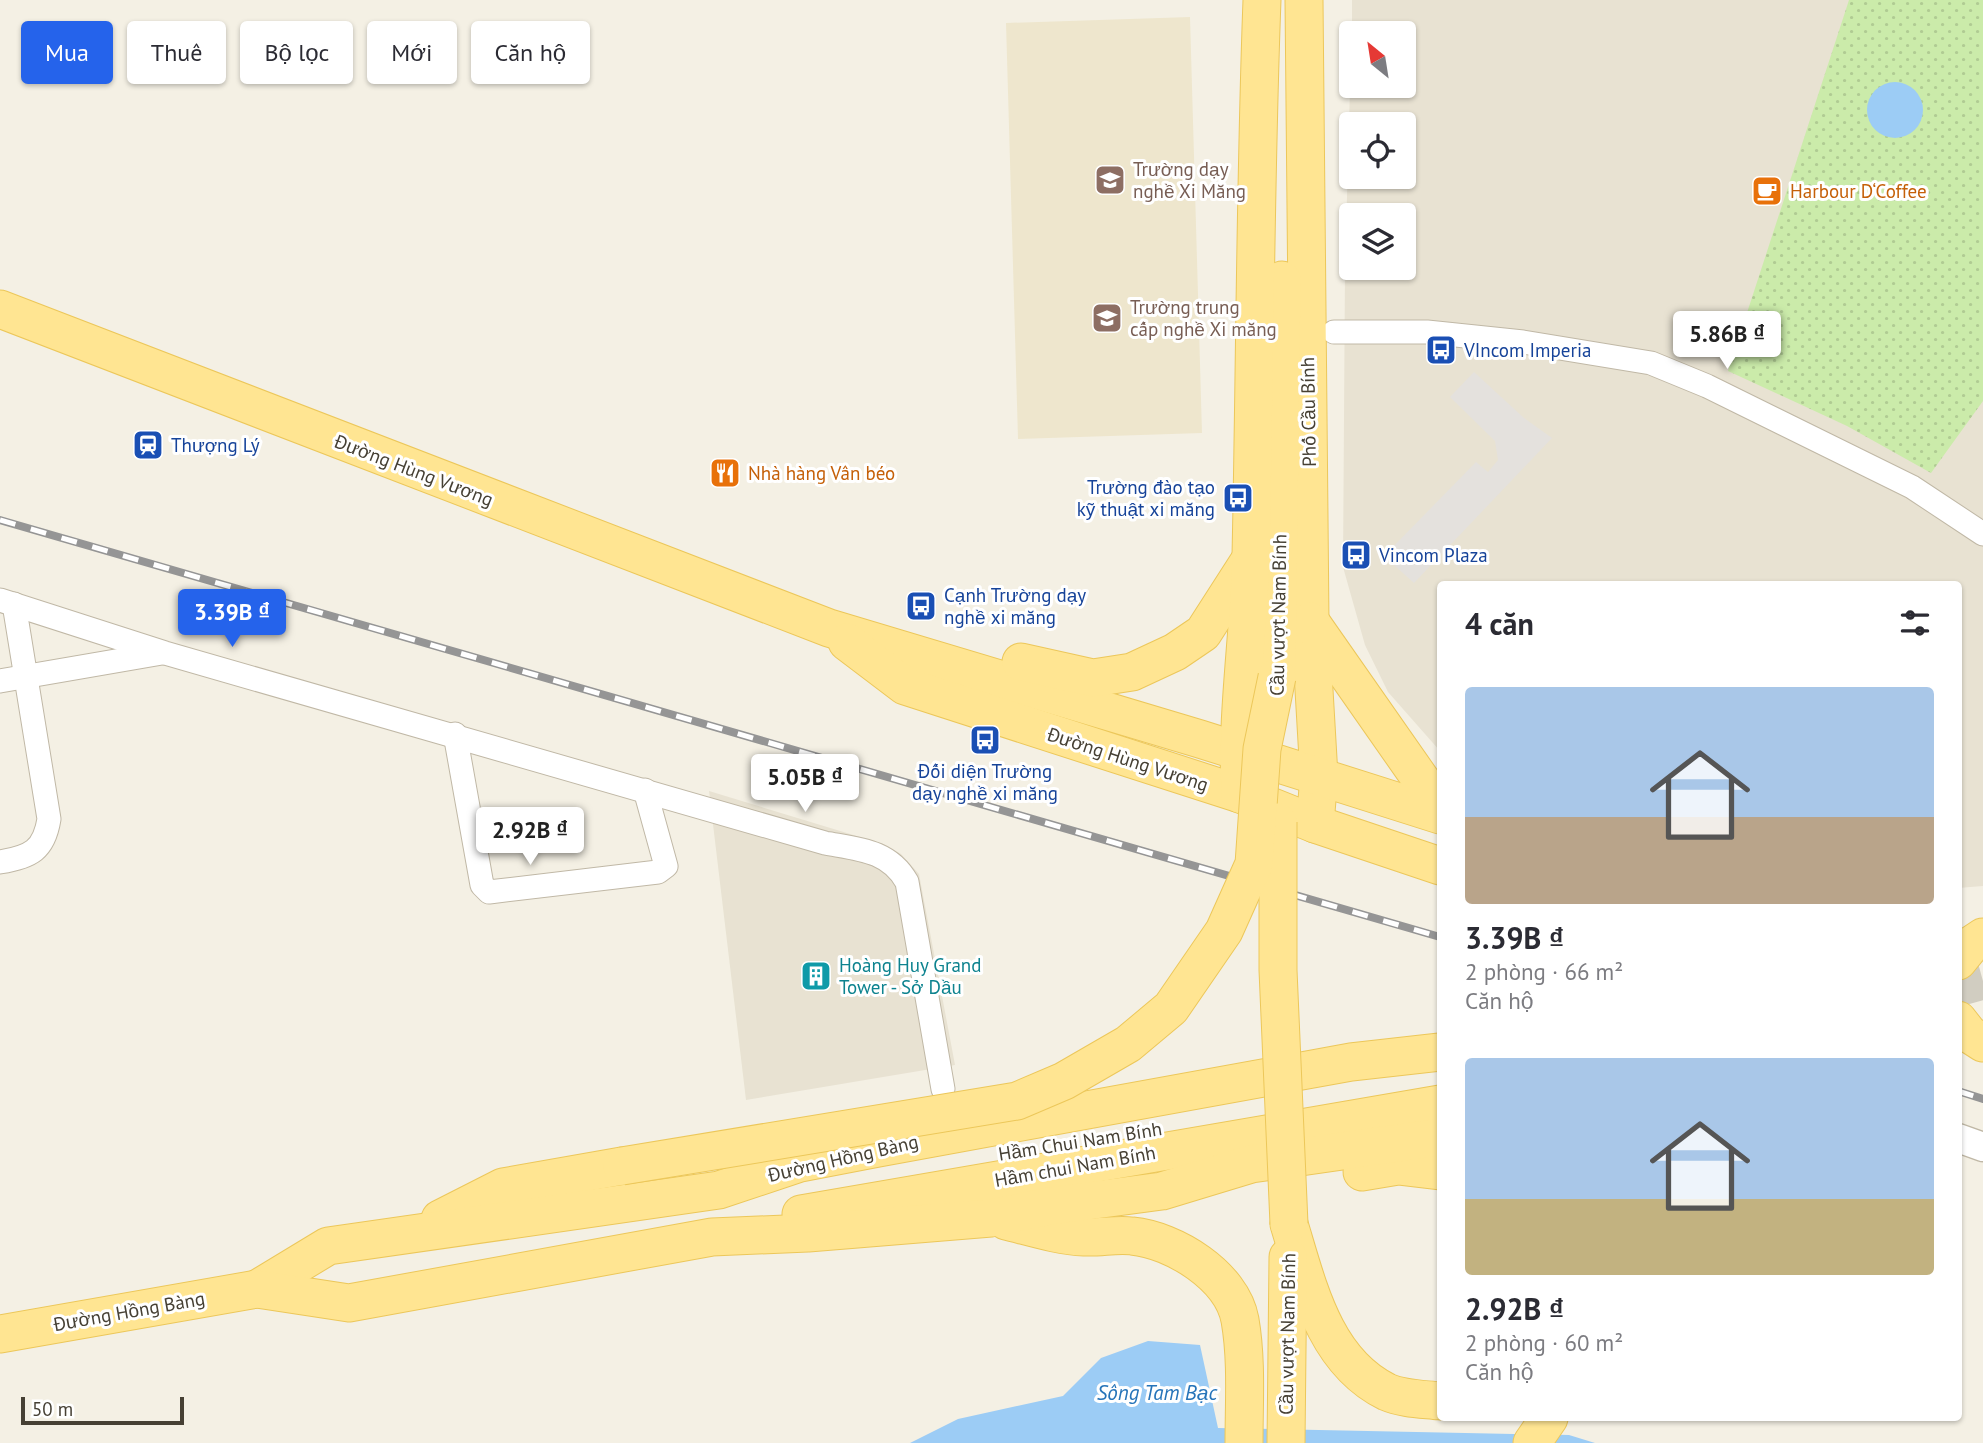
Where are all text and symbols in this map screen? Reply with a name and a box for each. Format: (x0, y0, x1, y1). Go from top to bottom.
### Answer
chip: Mua (21, 21, 113, 84)
chip: Thuê (127, 21, 226, 84)
chip: Bộ lọc (240, 21, 353, 84)
chip: Mới (367, 21, 457, 84)
chip: Căn hộ (471, 21, 590, 84)
north arrow (1339, 21, 1416, 98)
map controls (1339, 21, 1416, 280)
button: locate (1339, 112, 1416, 189)
place label: Trường dạy nghề Xi Măng (1133, 157, 1246, 203)
school or university icon: Trường dạy nghề Xi Măng (1093, 163, 1127, 197)
cafe icon: Harbour D‘Coffee (1750, 174, 1784, 208)
place label: Harbour D‘Coffee (1790, 179, 1927, 203)
button: layers (1339, 203, 1416, 280)
place label: Trường trung cấp nghề Xi măng (1130, 295, 1277, 341)
school or university icon: Trường trung cấp nghề Xi măng (1090, 301, 1124, 335)
pin: 5.86B ₫ (1662, 312, 1792, 371)
text: 5.86B ₫ (1689, 319, 1765, 348)
bus stop icon: VIncom Imperia (1424, 333, 1458, 367)
place label: VIncom Imperia (1463, 338, 1591, 362)
street label: Phố Cầu Bính (1295, 357, 1321, 467)
station icon: Thượng Lý (131, 428, 165, 462)
street label: Đường Hùng Vương (330, 428, 497, 511)
place label: Thượng Lý (171, 433, 260, 457)
restaurant icon: Nhà hàng Vân béo (708, 456, 742, 490)
place label: Nhà hàng Vân béo (748, 461, 895, 485)
place label: Trường đào tạo kỹ thuật xi măng (1077, 475, 1215, 521)
bus stop icon: Trường đào tạo kỹ thuật xi măng (1221, 481, 1255, 515)
street label: Cầu vượt Nam Bính (1265, 534, 1291, 696)
bus stop icon: Vincom Plaza (1339, 538, 1373, 572)
place label: Vincom Plaza (1378, 543, 1488, 567)
place label: Cạnh Trường dạy nghề xi măng (944, 583, 1086, 629)
bus stop icon: Cạnh Trường dạy nghề xi măng (904, 589, 938, 623)
pin: 3.39B ₫ (167, 590, 297, 649)
text: 3.39B ₫ (194, 597, 270, 626)
text: 4 căn (1465, 604, 1534, 643)
icon: filters (1896, 604, 1934, 642)
street label: Đường Hùng Vương (1043, 721, 1212, 796)
bus stop icon: Đối diện Trường dạy nghề xi măng (968, 723, 1002, 757)
icon: home (1637, 732, 1763, 858)
pin: 5.05B ₫ (740, 754, 870, 814)
place label: Đối diện Trường dạy nghề xi măng (912, 759, 1058, 805)
text: 5.05B ₫ (767, 762, 843, 791)
pin: 2.92B ₫ (465, 808, 595, 867)
text: 2.92B ₫ (492, 815, 568, 844)
text: 3.39B ₫ (1465, 918, 1564, 957)
place label: Hoàng Huy Grand Tower - Sở Dầu (839, 953, 981, 999)
text: 2 phòng · 66 m² (1465, 957, 1623, 986)
building icon: Hoàng Huy Grand Tower - Sở Dầu (799, 959, 833, 993)
text: Căn hộ (1465, 986, 1534, 1015)
icon: home (1637, 1103, 1763, 1229)
street label: Hầm Chui Nam Bính (997, 1116, 1163, 1166)
street label: Đường Hồng Bàng (765, 1129, 920, 1187)
street label: Hầm chui Nam Bính (993, 1140, 1157, 1192)
street label: Cầu vượt Nam Bính (1274, 1253, 1300, 1415)
street label: Đường Hồng Bàng (50, 1286, 207, 1336)
text: 2.92B ₫ (1465, 1289, 1564, 1328)
text: 2 phòng · 60 m² (1465, 1328, 1623, 1357)
text: Căn hộ (1465, 1357, 1534, 1386)
water label: Sông Tam Bạc (1097, 1379, 1218, 1406)
scale bar (21, 1394, 184, 1426)
text: 50 m (32, 1397, 73, 1421)

